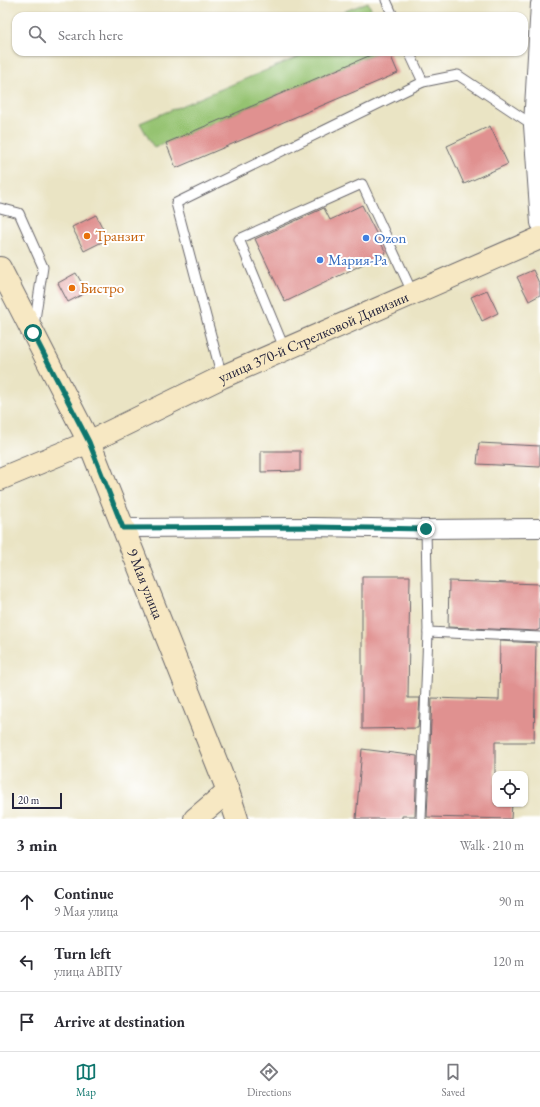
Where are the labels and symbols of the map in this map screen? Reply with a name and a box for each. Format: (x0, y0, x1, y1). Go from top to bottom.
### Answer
place label: Транзит (95, 226, 145, 245)
place label: Ozon (374, 228, 407, 247)
marker: Транзит (82, 231, 92, 241)
marker: Ozon (361, 233, 371, 243)
place label: Мария-Ра (328, 250, 387, 269)
marker: Мария-Ра (315, 255, 325, 265)
place label: Бистро (80, 278, 124, 297)
marker: Бистро (67, 283, 77, 293)
street label: улица 370-й Стрелковой Дивизии (215, 287, 411, 387)
route start (24, 324, 42, 342)
route end (417, 520, 435, 538)
street label: 9 Мая улица (123, 546, 168, 622)
scale bar (12, 791, 62, 810)

